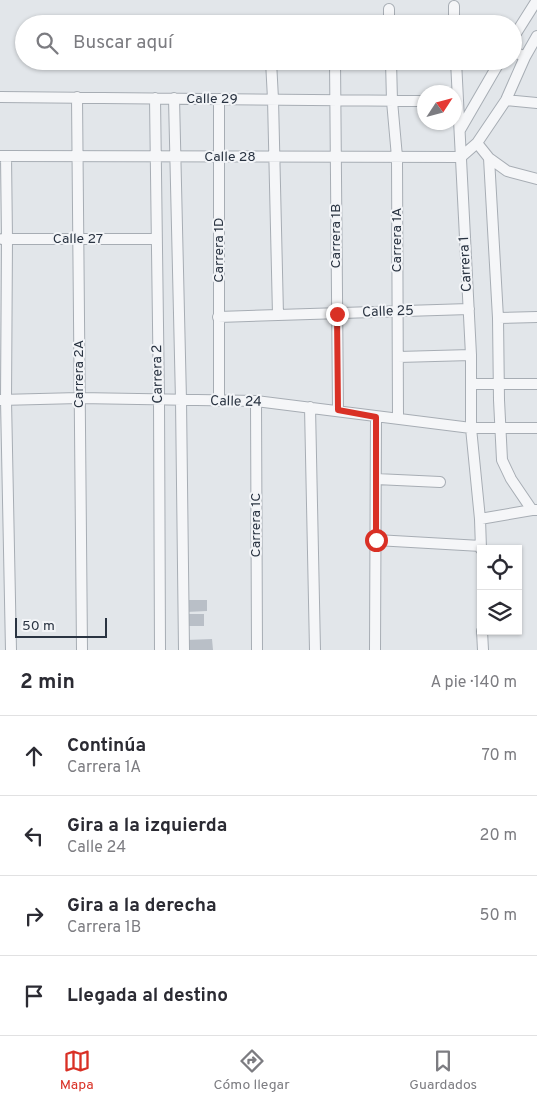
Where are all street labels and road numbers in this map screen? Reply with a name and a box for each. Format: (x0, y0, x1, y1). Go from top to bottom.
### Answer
street label: Calle 29 (186, 91, 238, 108)
street label: Calle 28 (204, 149, 256, 166)
street label: Carrera 1B (328, 204, 345, 268)
street label: Carrera 1A (389, 208, 406, 272)
street label: Carrera 1D (211, 217, 228, 283)
street label: Calle 27 (53, 231, 103, 248)
street label: Carrera 1 (456, 236, 476, 292)
street label: Calle 25 (362, 303, 414, 321)
street label: Carrera 2A (71, 340, 88, 408)
street label: Carrera 2 (149, 344, 167, 404)
street label: Calle 24 (210, 393, 262, 411)
street label: Carrera 1C (248, 493, 265, 557)

